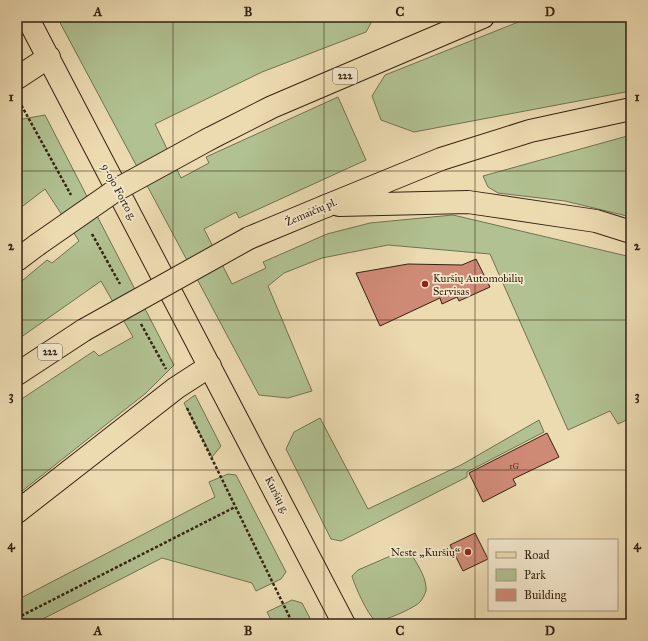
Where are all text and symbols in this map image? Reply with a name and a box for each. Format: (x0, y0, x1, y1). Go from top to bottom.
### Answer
text: A (93, 4, 103, 20)
text: B (244, 4, 253, 20)
text: C (396, 4, 405, 20)
text: D (545, 4, 555, 20)
road number: 222 (333, 68, 357, 84)
text: 1 (8, 89, 14, 105)
text: 1 (634, 89, 640, 105)
street label: 9-ojo Forto g. (99, 161, 139, 223)
street label: Žemaičių pl. (283, 194, 339, 229)
text: 2 (8, 238, 15, 254)
text: 2 (634, 238, 641, 254)
place label: Kuršių Automobilių Servisas (433, 272, 524, 298)
marker: Kuršių Automobilių Servisas (420, 279, 430, 289)
road number: 222 (38, 344, 62, 360)
text: 3 (8, 388, 14, 404)
text: 3 (634, 388, 640, 404)
house number: 1G (509, 460, 519, 471)
street label: Kuršių g. (262, 474, 292, 516)
text: 4 (7, 537, 15, 553)
text: 4 (633, 537, 641, 553)
legend (488, 539, 618, 611)
place label: Neste „Kuršių“ (391, 546, 460, 559)
marker: Neste „Kuršių“ (463, 547, 473, 557)
text: Road (524, 548, 550, 562)
text: Park (524, 568, 546, 582)
text: Building (524, 588, 567, 603)
text: A (93, 623, 103, 639)
text: B (244, 623, 253, 639)
text: C (396, 623, 405, 639)
text: D (545, 623, 555, 639)

